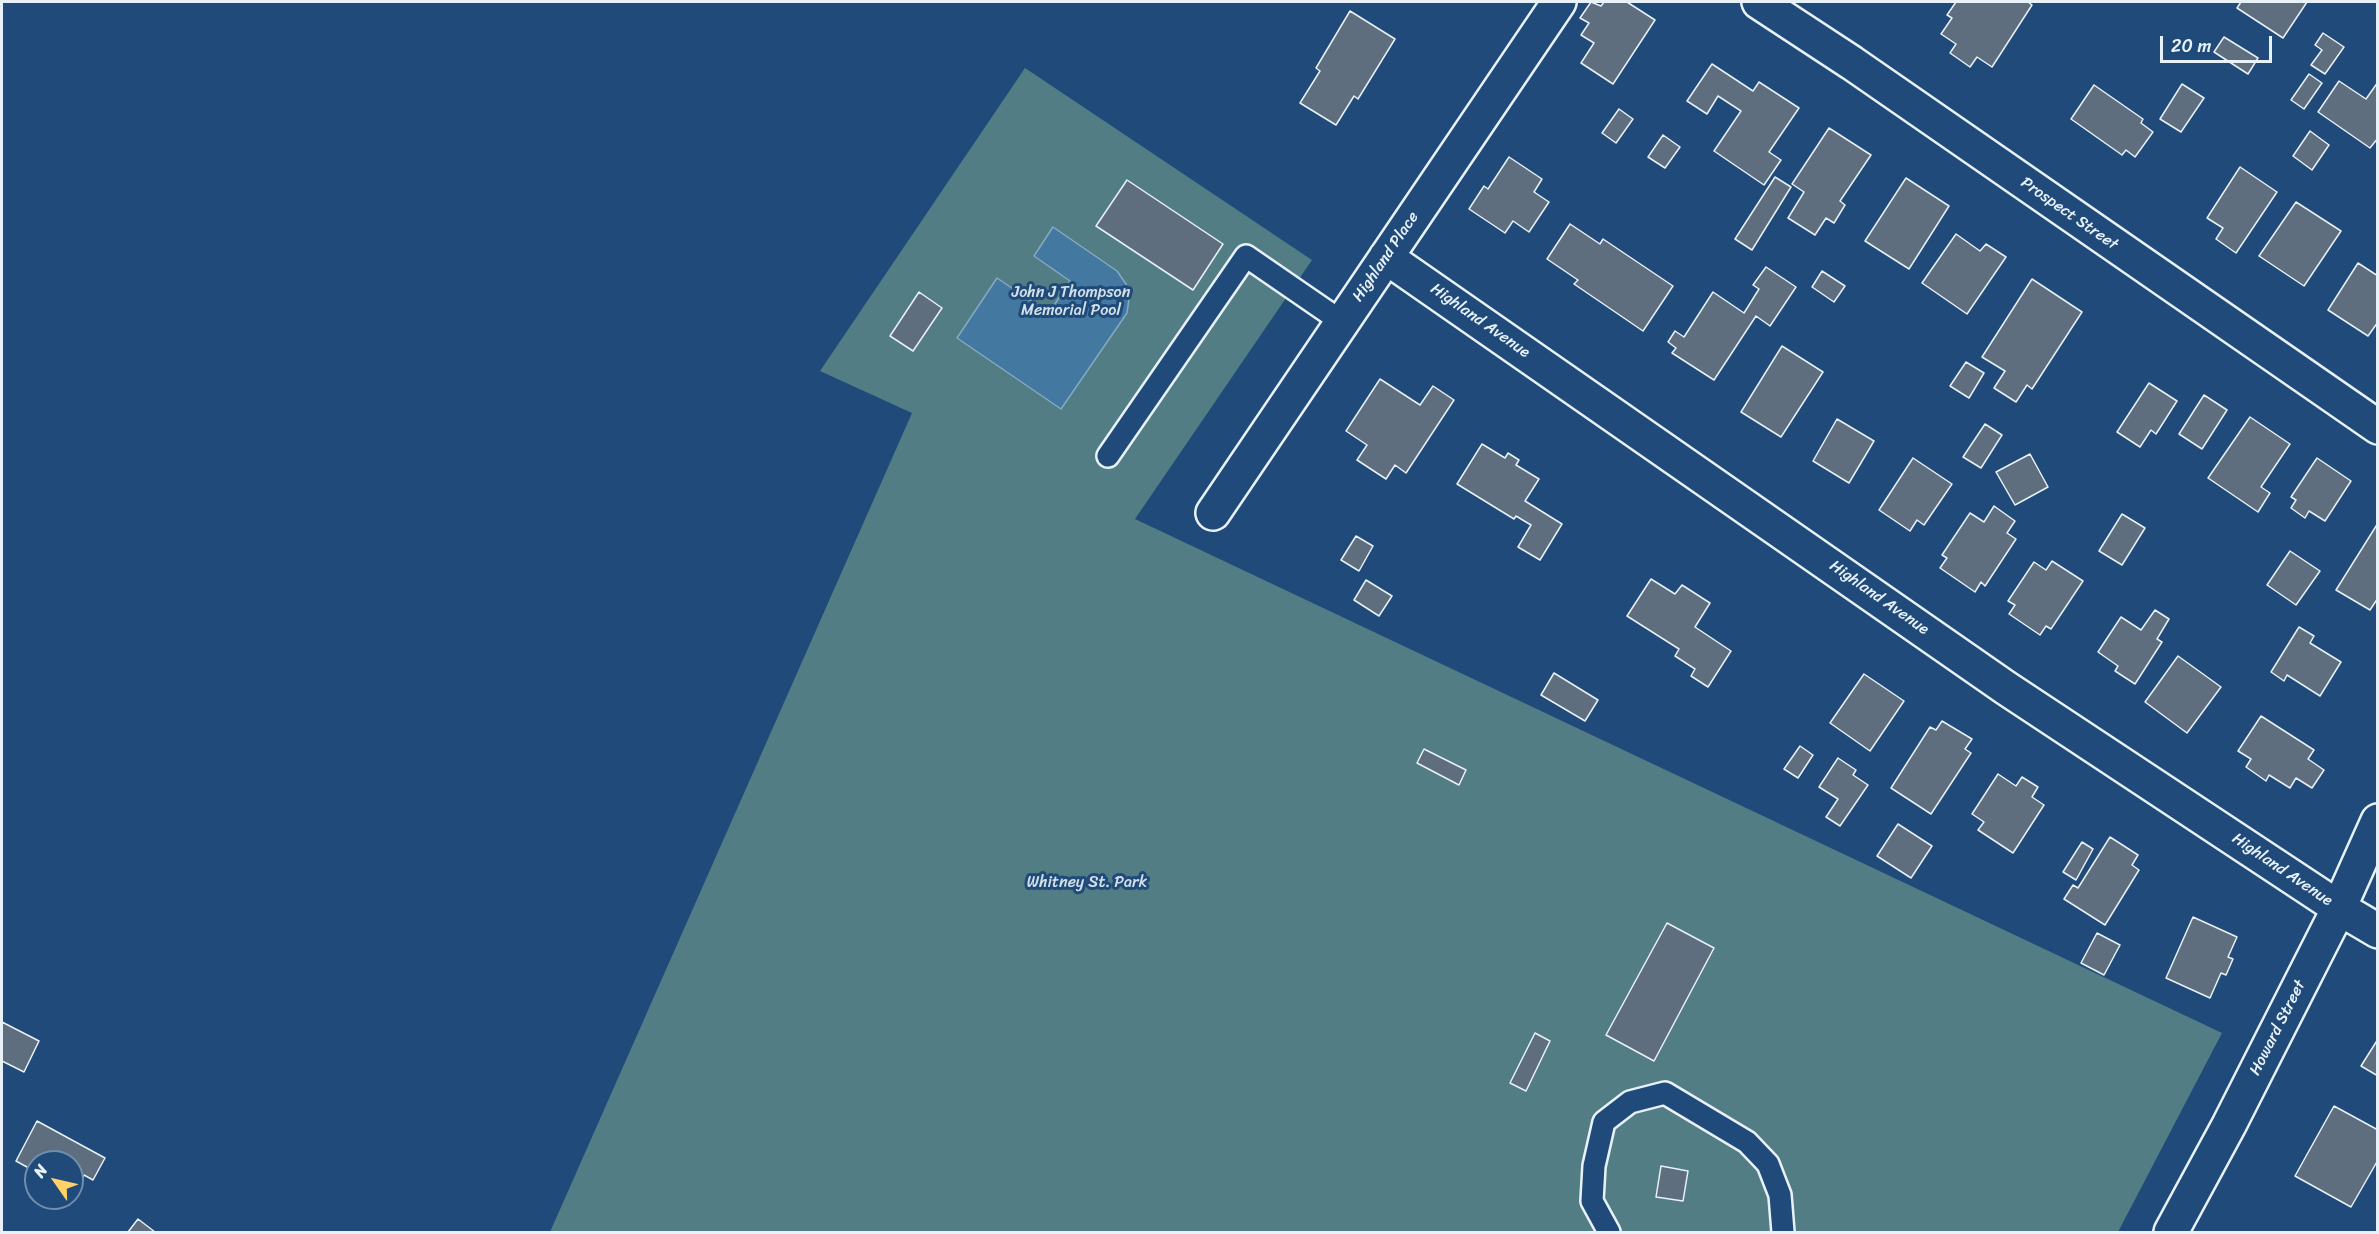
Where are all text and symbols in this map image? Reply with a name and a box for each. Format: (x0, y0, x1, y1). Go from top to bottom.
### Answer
scale bar (2163, 24, 2276, 62)
text: 20 m (2171, 30, 2211, 62)
street label: Prospect Street (2017, 173, 2121, 255)
street label: Highland Place (1349, 208, 1423, 306)
street label: Highland Avenue (1427, 280, 1533, 362)
park label: John J Thompson Memorial Pool (1012, 283, 1130, 321)
street label: Highland Avenue (1826, 557, 1932, 639)
street label: Highland Avenue (2228, 829, 2336, 911)
park label: Whitney St. Park (1027, 873, 1147, 893)
street label: Howard Street (2246, 977, 2310, 1079)
north arrow (24, 1150, 84, 1210)
text: N (25, 1158, 55, 1183)

